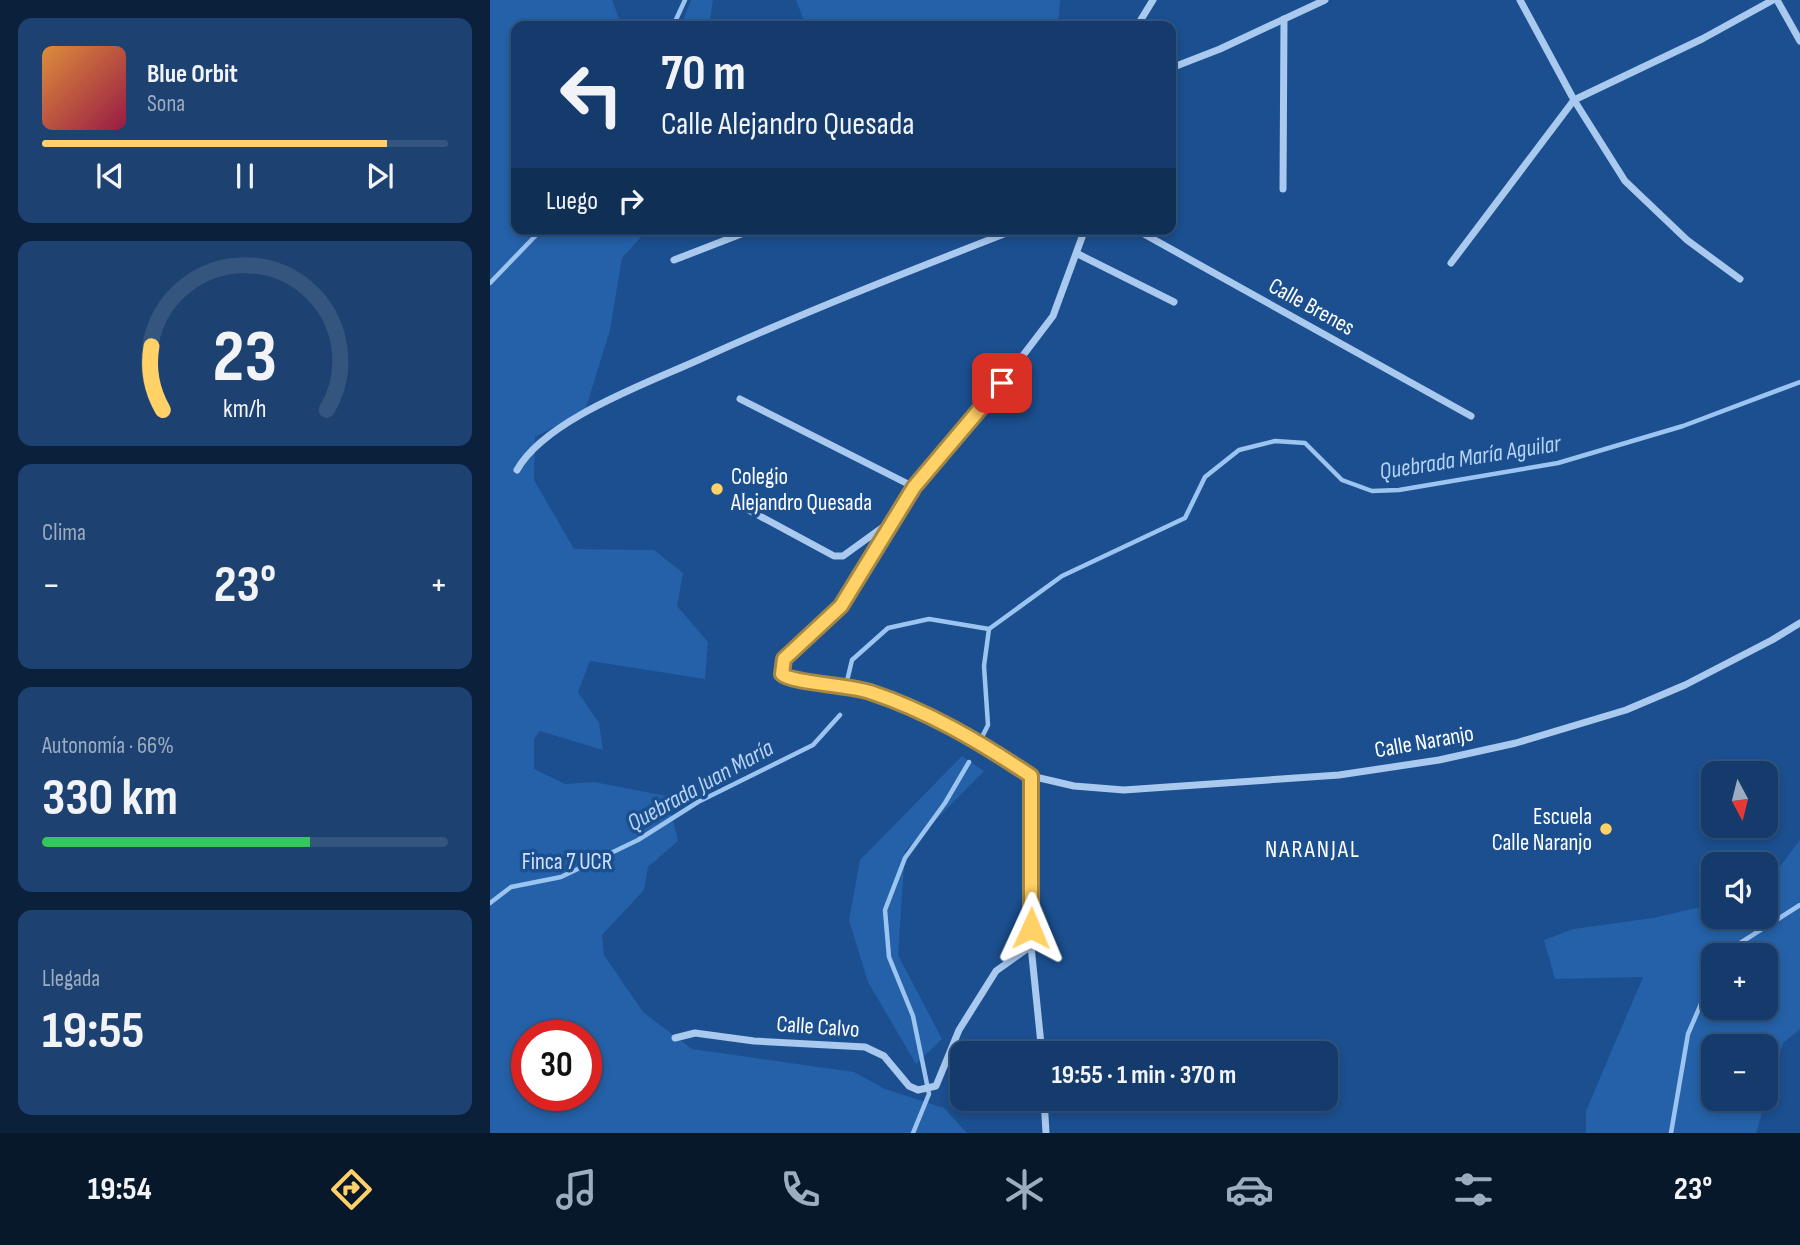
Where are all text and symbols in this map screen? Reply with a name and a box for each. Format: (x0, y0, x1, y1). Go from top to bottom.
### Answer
text: 70 m (661, 45, 746, 104)
icon: left (546, 49, 637, 140)
text: Blue Orbit (147, 59, 238, 90)
text: Sona (147, 90, 185, 118)
text: Calle Alejandro Quesada (661, 105, 915, 144)
icon: previous (91, 157, 129, 195)
icon: pause (226, 157, 264, 195)
icon: next (361, 157, 399, 195)
icon: right (612, 182, 650, 220)
text: Luego (546, 186, 598, 217)
street label: Calle Brenes (1264, 272, 1359, 342)
text: 23 (213, 314, 277, 402)
pin (972, 353, 1032, 413)
icon: arrive (983, 364, 1021, 402)
text: km/h (223, 393, 267, 424)
water label: Quebrada María Aguilar (1377, 429, 1564, 486)
place label: Colegio Alejandro Quesada (730, 463, 872, 517)
marker: Colegio Alejandro Quesada (709, 481, 725, 497)
text: Clima (42, 519, 86, 547)
text: 23° (214, 554, 276, 617)
text: − (42, 563, 61, 608)
text: + (429, 563, 448, 608)
street label: Calle Naranjo (1372, 719, 1476, 764)
text: Autonomía · 66% (42, 732, 174, 760)
water label: Quebrada Juan María (622, 733, 779, 838)
north arrow (1701, 761, 1778, 838)
map controls (1701, 761, 1778, 1111)
text: 330 km (42, 767, 178, 830)
place label: Escuela Calle Naranjo (1492, 803, 1592, 857)
marker: Escuela Calle Naranjo (1598, 821, 1614, 837)
district label: NARANJAL (1265, 835, 1361, 864)
park label: Finca 7 UCR (522, 848, 613, 876)
button: sound (1701, 852, 1778, 929)
position arrow (994, 891, 1068, 965)
button: + (1701, 943, 1778, 1020)
text: Llegada (42, 965, 100, 993)
text: 19:55 (42, 1000, 144, 1063)
street label: Calle Calvo (775, 1010, 860, 1044)
speed limit sign: 30 (511, 1020, 602, 1111)
button: − (1701, 1034, 1778, 1111)
text: 19:55 · 1 min · 370 m (1052, 1060, 1236, 1091)
icon: directions (327, 1165, 376, 1214)
icon: music (552, 1165, 601, 1214)
icon: phone (776, 1165, 825, 1214)
icon: climate (1000, 1165, 1049, 1214)
icon: car (1225, 1165, 1274, 1214)
icon: filters (1449, 1165, 1498, 1214)
text: 19:54 (88, 1170, 152, 1209)
text: 23° (1674, 1170, 1712, 1209)

